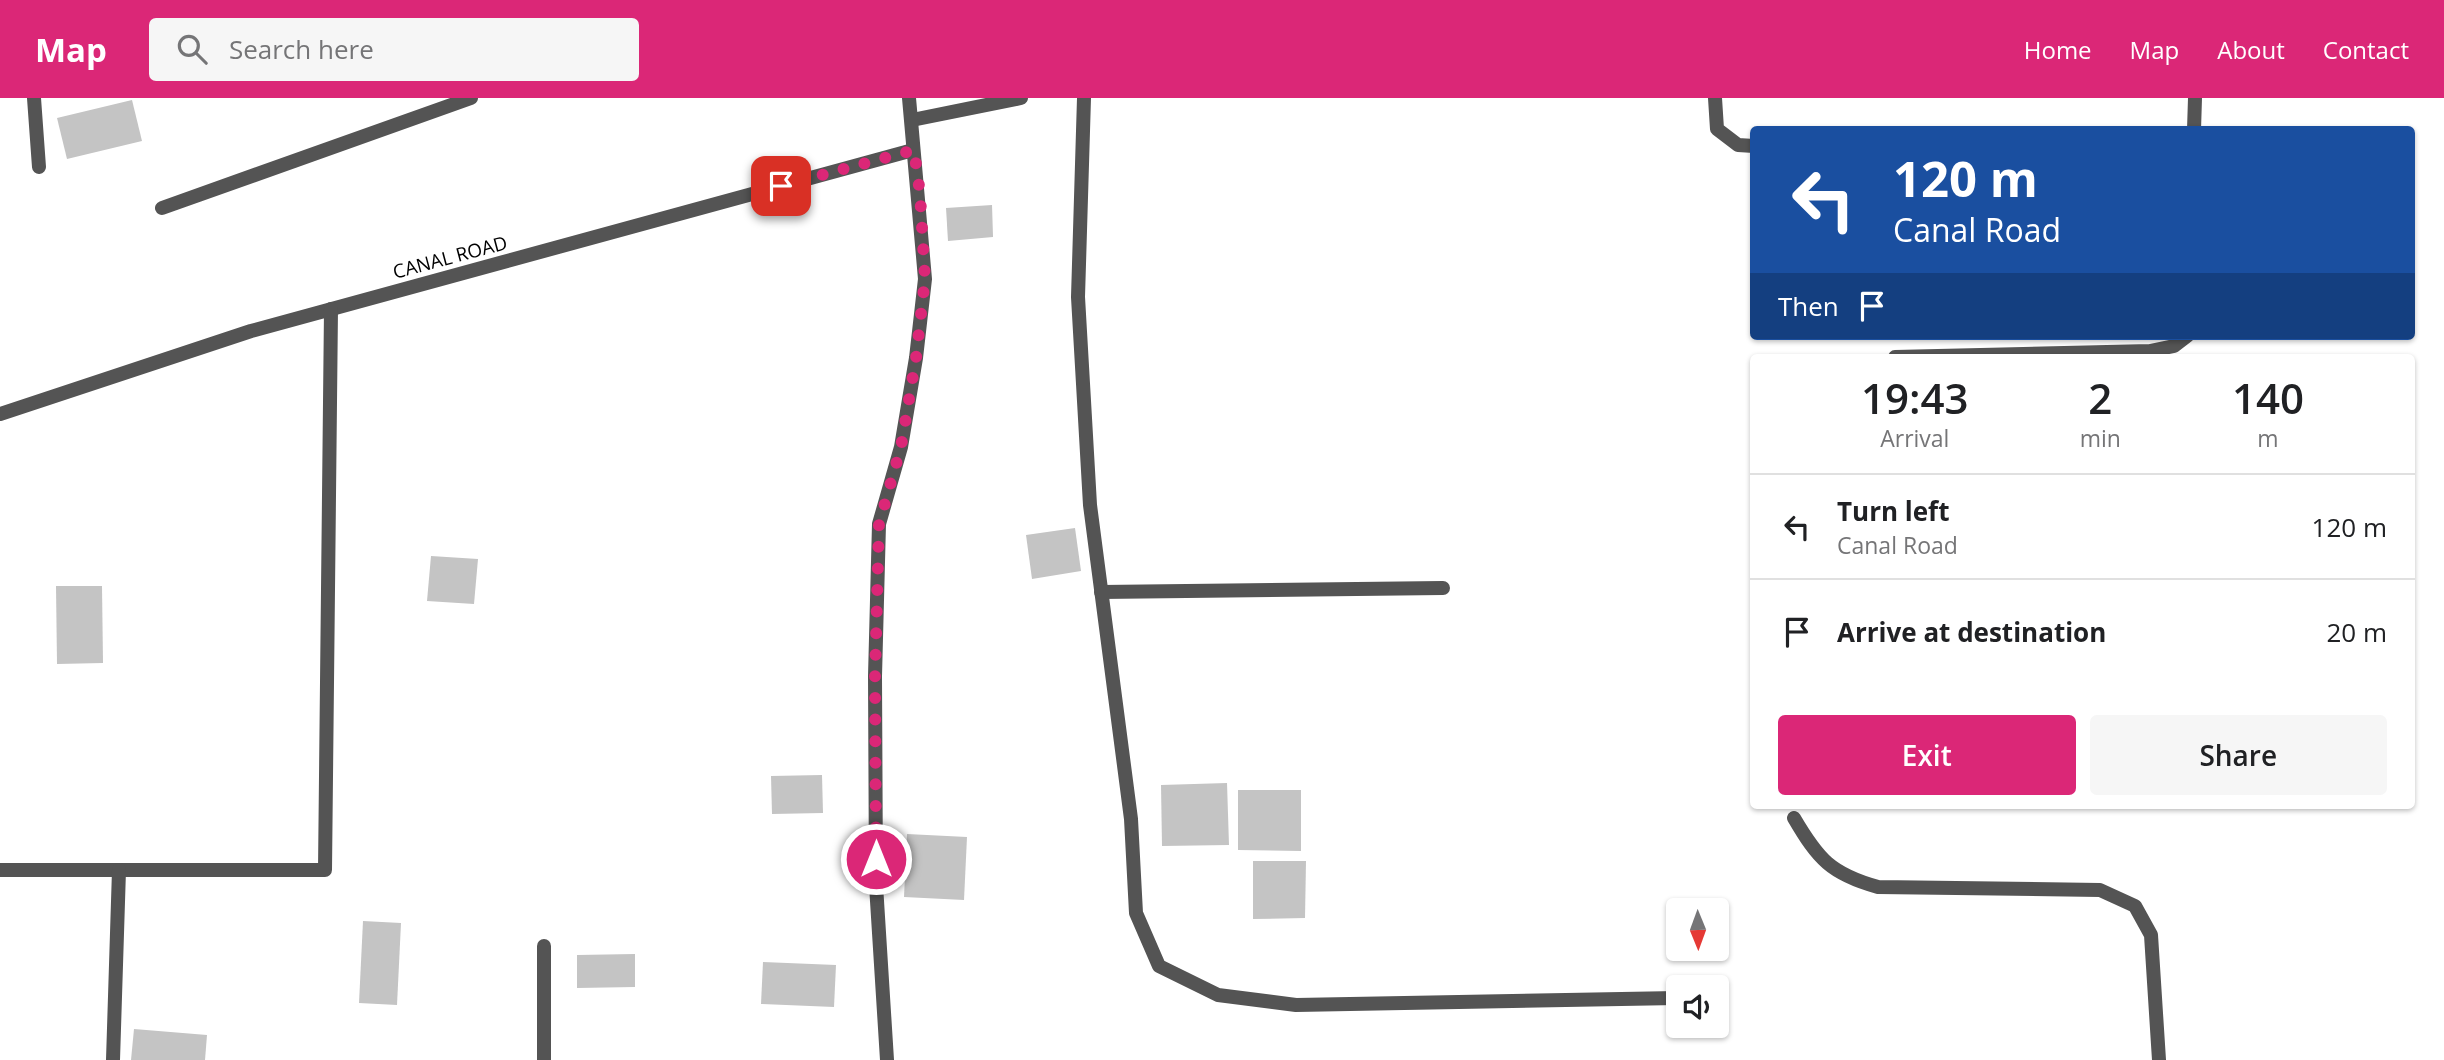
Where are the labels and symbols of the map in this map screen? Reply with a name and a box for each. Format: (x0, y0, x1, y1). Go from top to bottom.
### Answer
pin (751, 156, 811, 216)
street label: CANAL ROAD (390, 229, 510, 285)
position arrow (839, 822, 913, 896)
north arrow (1666, 898, 1729, 961)

